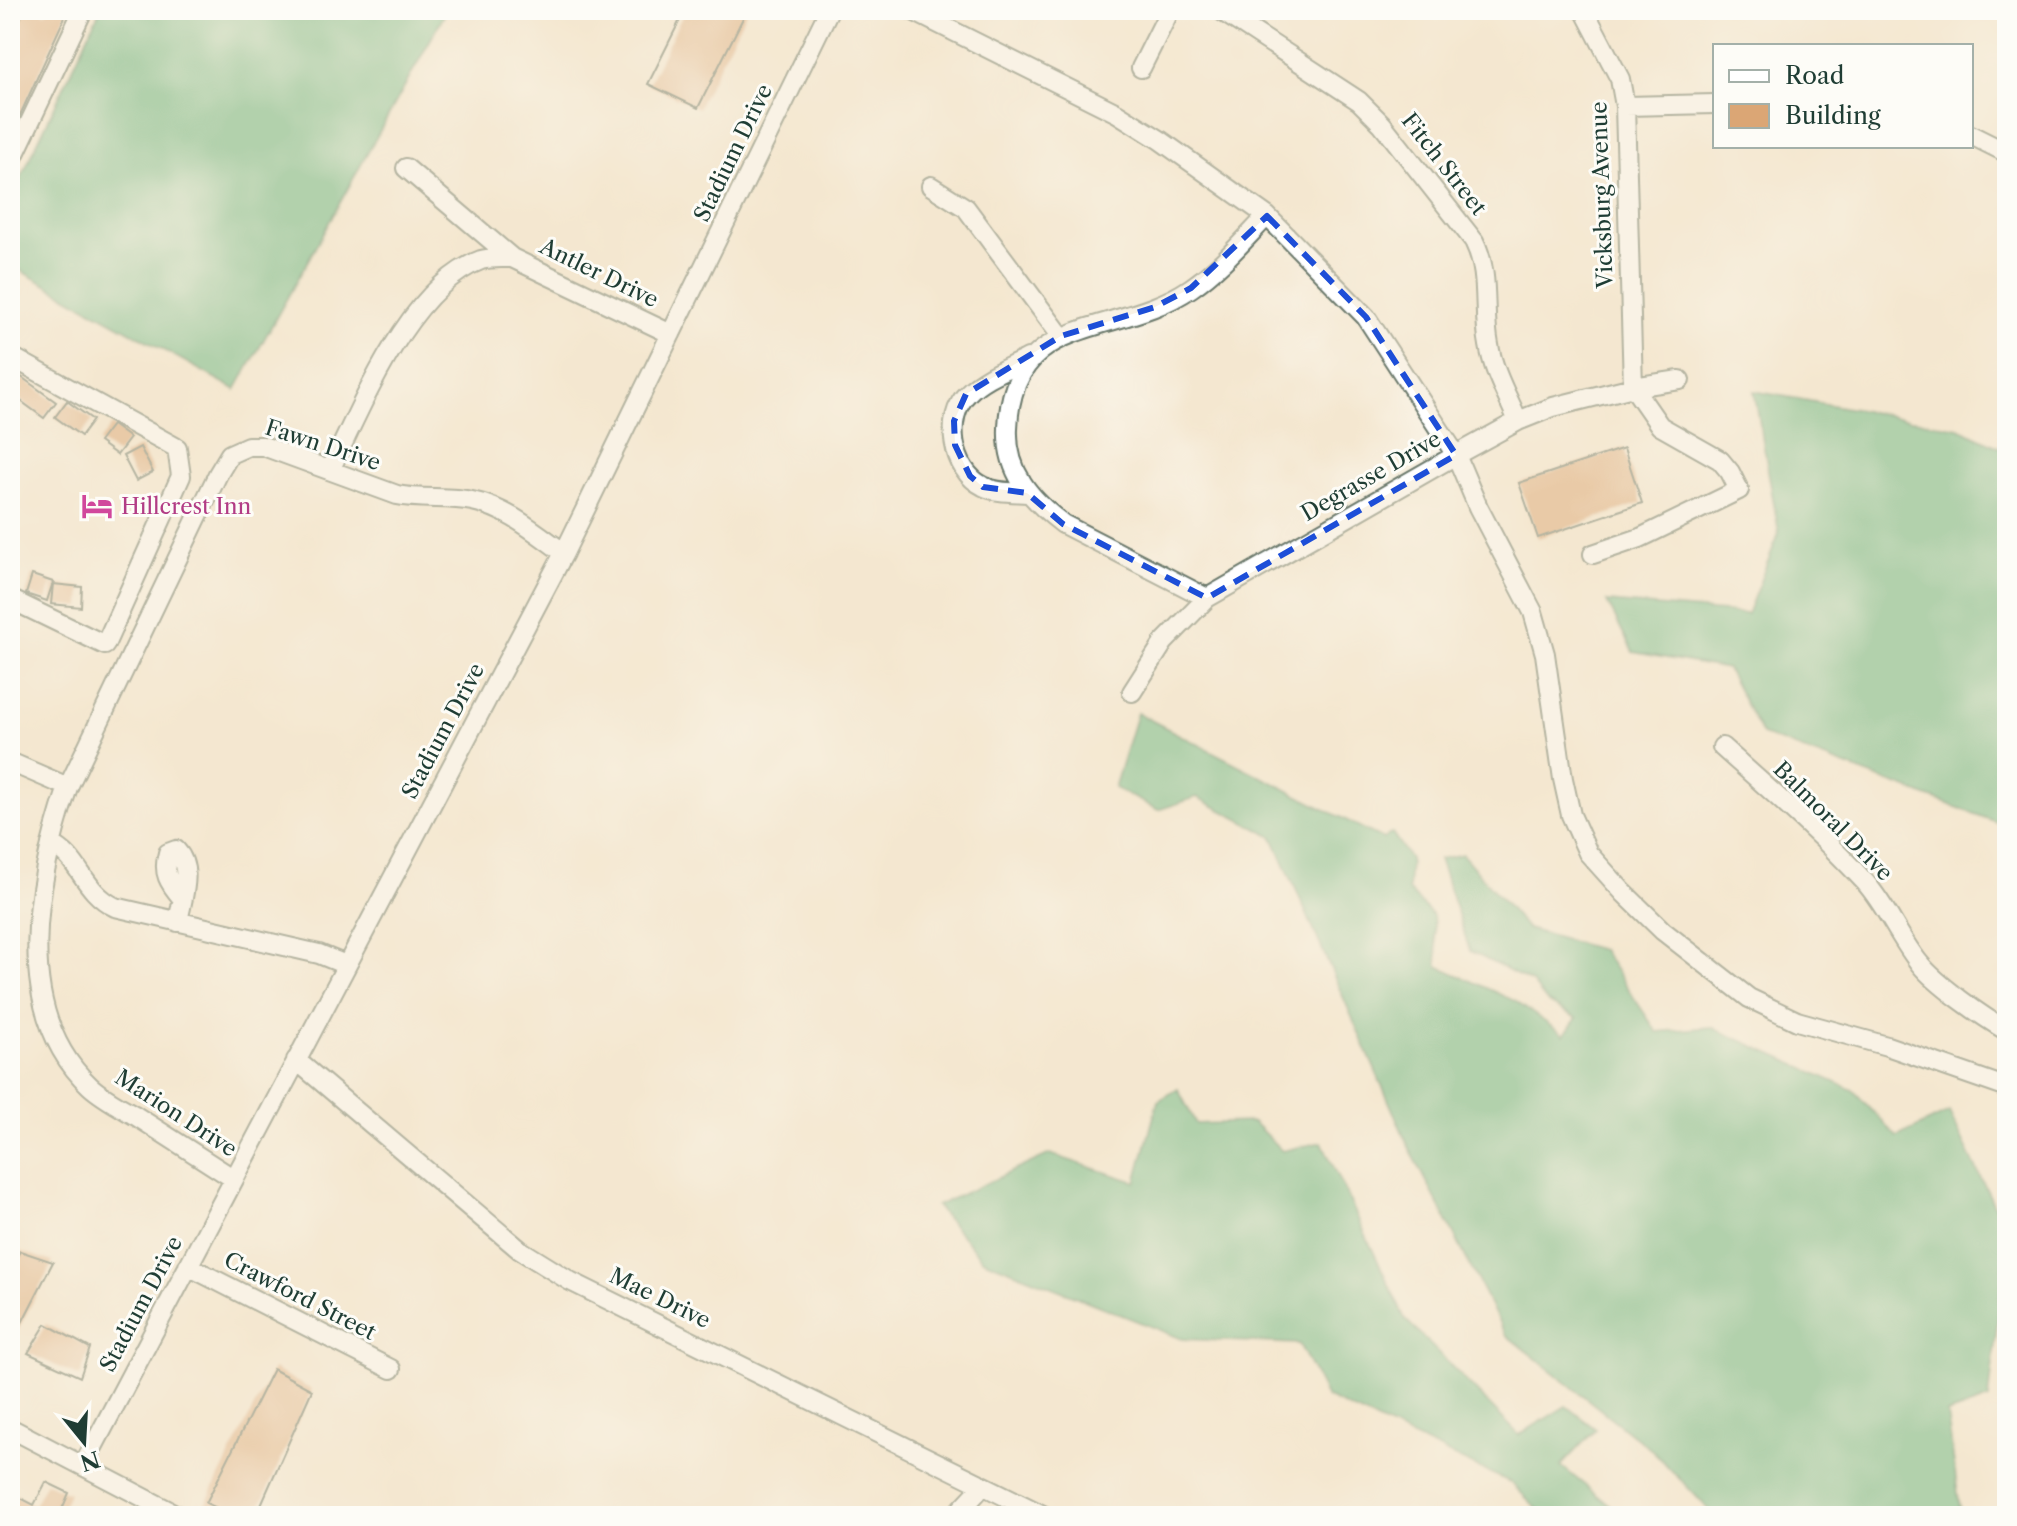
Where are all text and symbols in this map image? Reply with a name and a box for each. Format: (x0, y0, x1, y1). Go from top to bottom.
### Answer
legend (1713, 44, 1973, 148)
text: Road (1785, 61, 1845, 90)
street label: Stadium Drive (688, 80, 778, 226)
street label: Vicksburg Avenue (1585, 101, 1619, 290)
text: Building (1785, 101, 1881, 130)
street label: Fitch Street (1396, 108, 1492, 221)
street label: Antler Drive (534, 232, 663, 313)
street label: Fawn Drive (262, 414, 384, 476)
street label: Degrasse Drive (1296, 425, 1446, 527)
hotel icon: Hillcrest Inn (80, 489, 114, 523)
place label: Hillcrest Inn (121, 493, 252, 520)
street label: Stadium Drive (396, 659, 490, 803)
street label: Balmoral Drive (1768, 756, 1898, 886)
street label: Marion Drive (110, 1064, 242, 1162)
street label: Stadium Drive (94, 1232, 188, 1376)
street label: Crawford Street (219, 1246, 381, 1346)
street label: Mae Drive (605, 1262, 715, 1334)
north arrow (44, 1402, 124, 1482)
text: N (77, 1445, 103, 1476)

